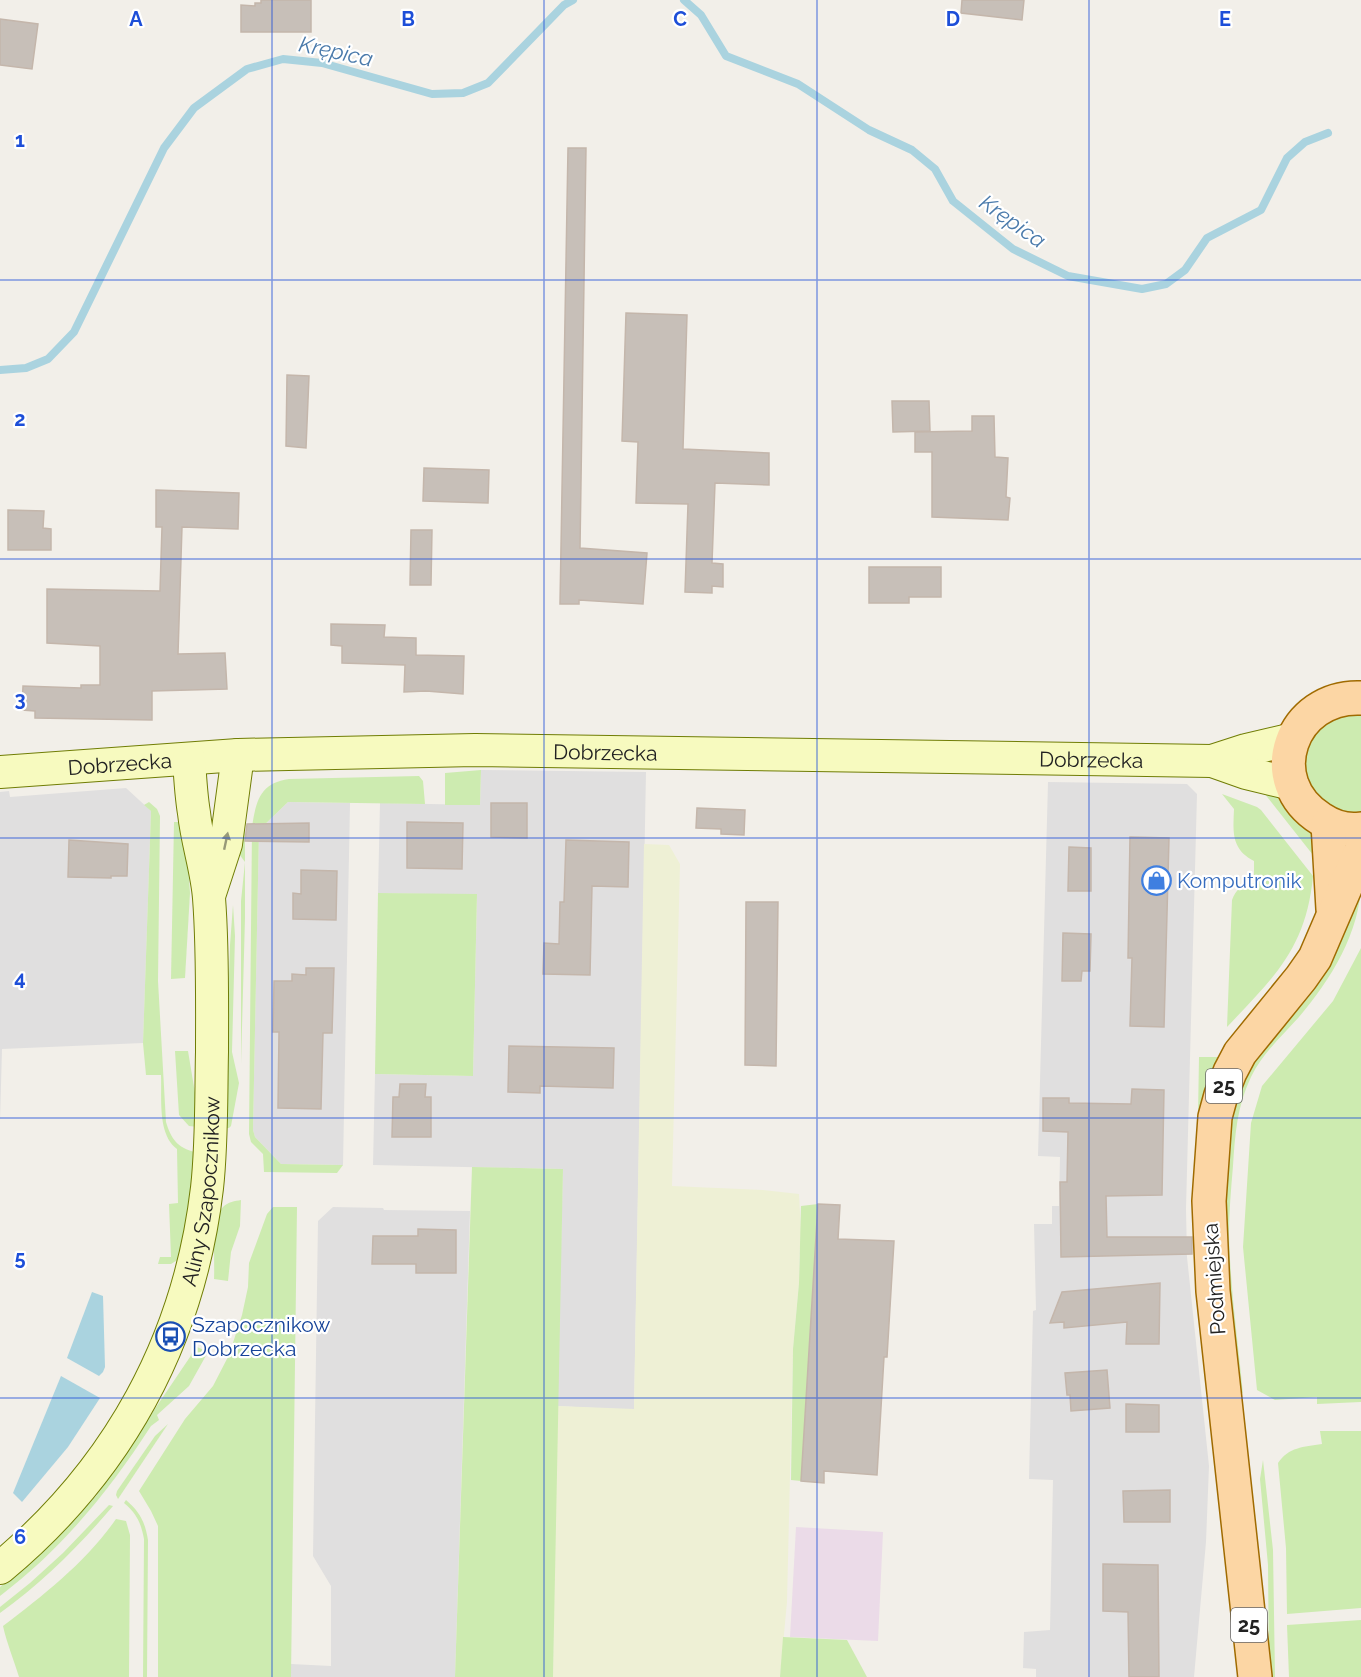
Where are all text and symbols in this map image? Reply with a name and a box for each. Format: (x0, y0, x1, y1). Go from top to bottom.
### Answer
text: A (129, 7, 143, 31)
text: B (401, 7, 415, 31)
text: C (673, 7, 687, 31)
text: D (946, 7, 960, 31)
text: E (1219, 7, 1231, 31)
water label: Krępica (297, 30, 375, 72)
text: 1 (15, 128, 25, 152)
water label: Krępica (975, 189, 1051, 253)
text: 2 (14, 407, 26, 431)
text: 3 (14, 687, 26, 711)
street label: Dobrzecka (553, 739, 658, 765)
street label: Dobrzecka (1039, 746, 1144, 772)
street label: Dobrzecka (67, 747, 173, 780)
one-way arrow (222, 831, 231, 850)
shop icon: Komputronik (1140, 864, 1172, 896)
place label: Komputronik (1177, 868, 1302, 893)
text: 4 (14, 966, 26, 990)
road number: 25 (1206, 1069, 1242, 1103)
street label: Aliny Szapocznikow (175, 1096, 224, 1289)
street label: Podmiejska (1198, 1222, 1230, 1336)
text: 5 (14, 1246, 26, 1270)
place label: Szapocznikow Dobrzecka (192, 1312, 330, 1361)
bus stop icon: Szapocznikow Dobrzecka (155, 1320, 187, 1352)
text: 6 (14, 1525, 26, 1549)
road number: 25 (1231, 1608, 1267, 1642)

